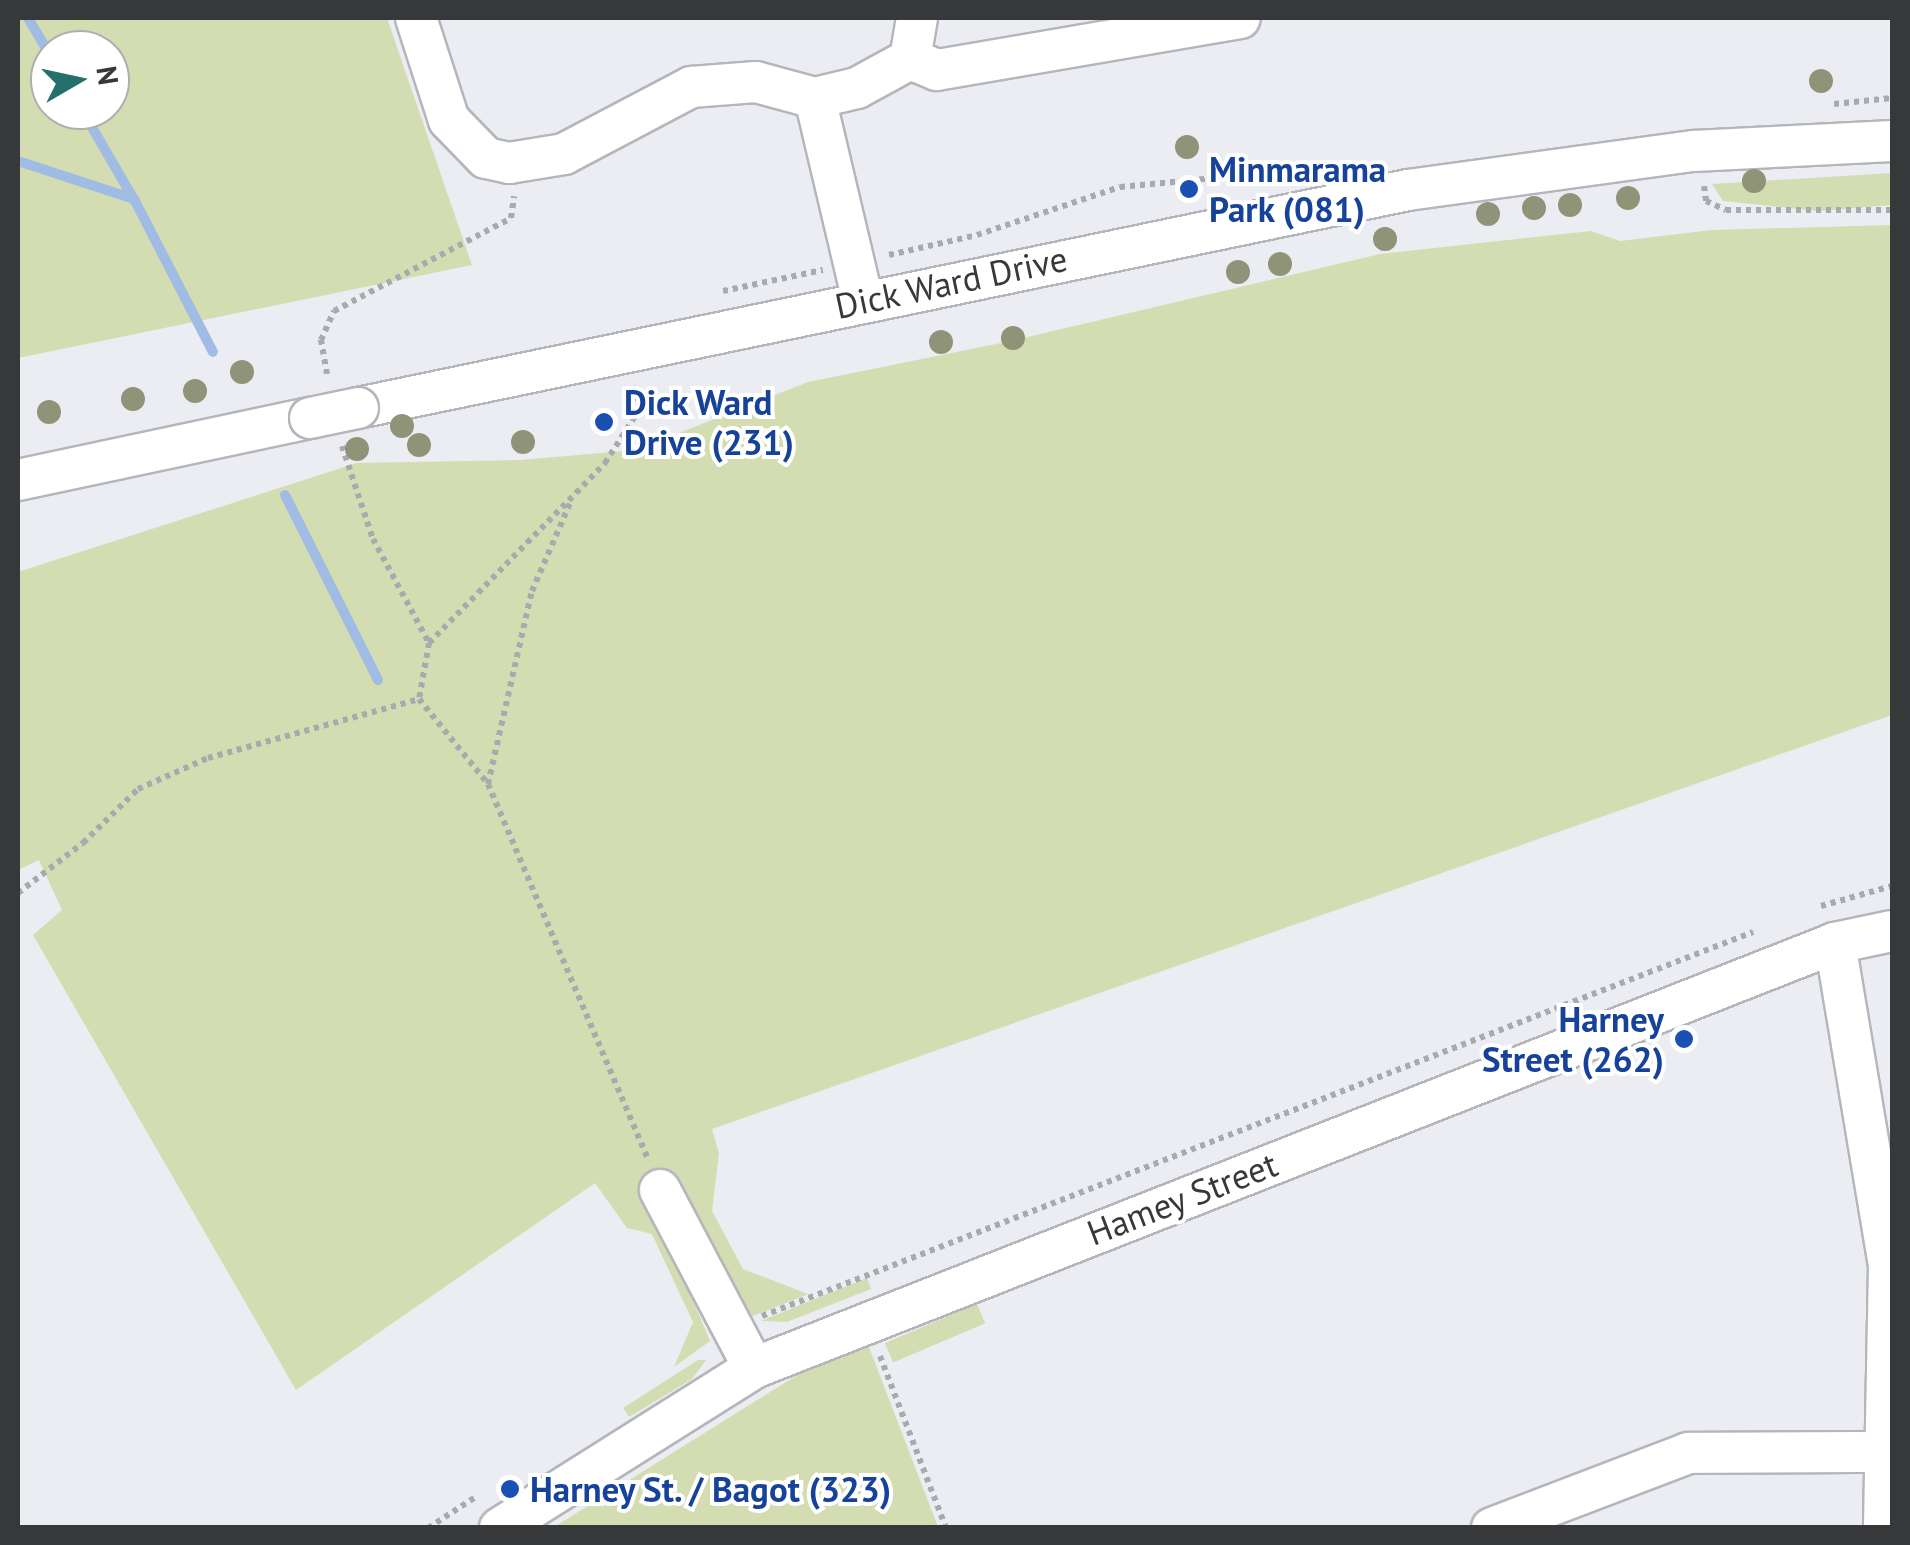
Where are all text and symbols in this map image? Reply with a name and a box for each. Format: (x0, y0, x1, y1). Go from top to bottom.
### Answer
north arrow (30, 30, 130, 130)
text: N (88, 64, 128, 88)
place label: Minmarama Park (081) (1209, 148, 1386, 230)
marker: Minmarama Park (081) (1178, 178, 1200, 200)
street label: Dick Ward Drive (830, 237, 1072, 327)
place label: Dick Ward Drive (231) (624, 381, 794, 463)
marker: Dick Ward Drive (231) (593, 411, 615, 433)
place label: Harney Street (262) (1482, 998, 1664, 1080)
marker: Harney Street (262) (1673, 1028, 1695, 1050)
street label: Hamey Street (1080, 1142, 1284, 1254)
place label: Harney St. / Bagot (323) (530, 1468, 895, 1510)
marker: Harney St. / Bagot (323) (499, 1478, 521, 1500)

